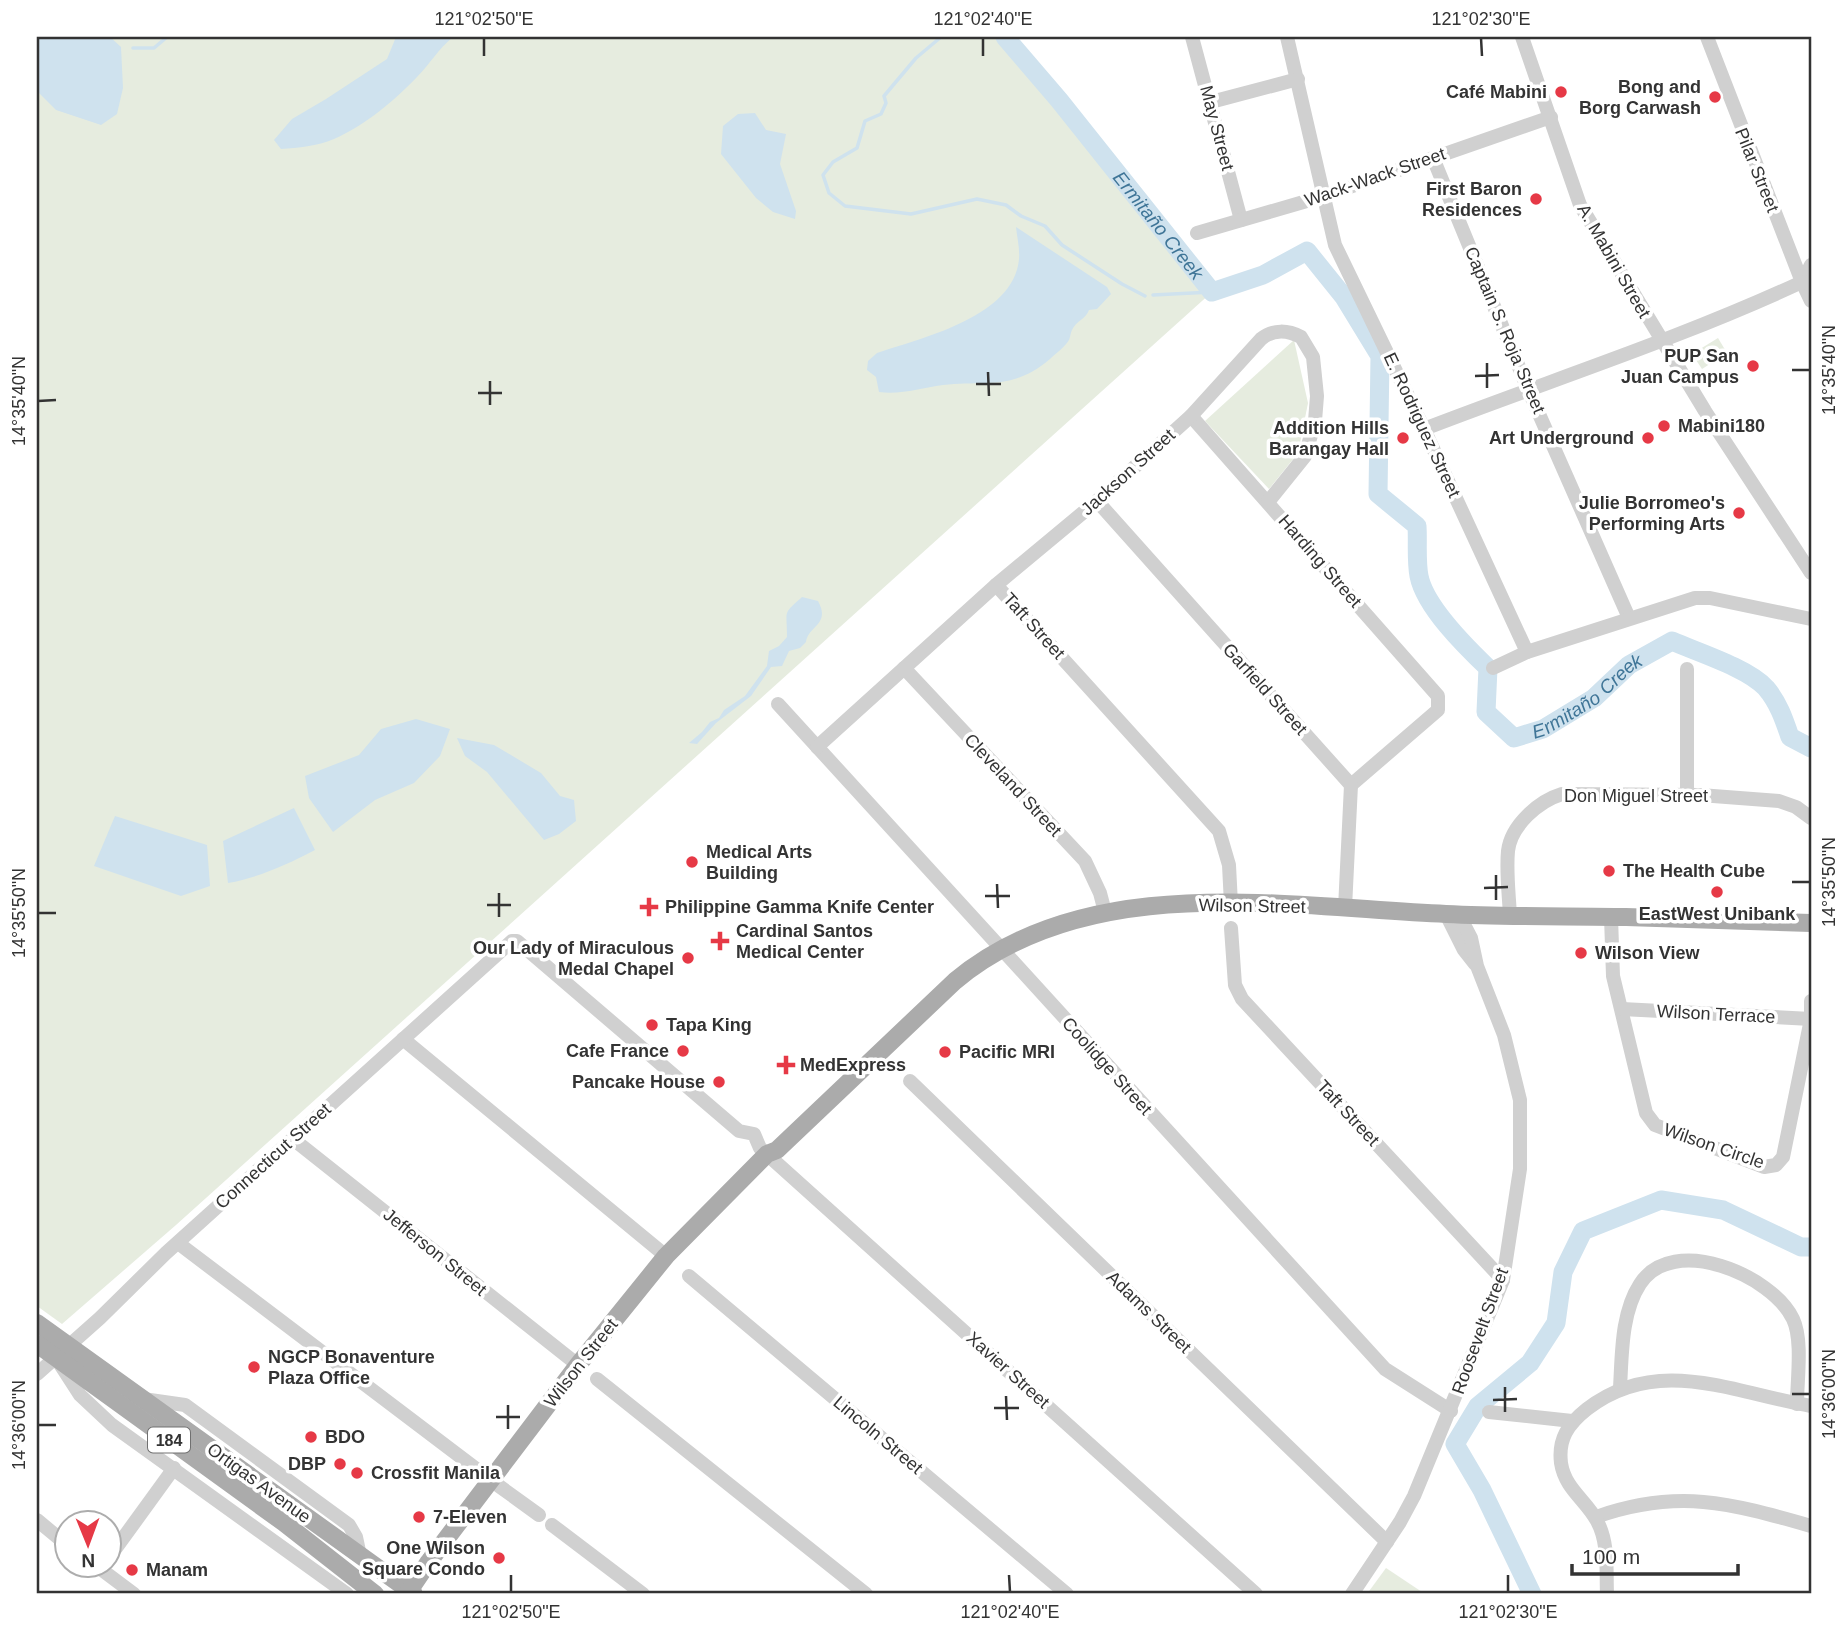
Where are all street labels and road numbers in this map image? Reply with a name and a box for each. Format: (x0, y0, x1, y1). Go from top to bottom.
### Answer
street label: May Street (1196, 83, 1238, 173)
street label: Pilar Street (1731, 125, 1783, 215)
street label: Wack-Wack Street (1302, 144, 1448, 210)
street label: A. Mabini Street (1573, 201, 1655, 321)
street label: Captain S. Roja Street (1461, 244, 1549, 416)
street label: E. Rodriguez Street (1380, 350, 1464, 500)
street label: Jackson Street (1077, 425, 1179, 519)
street label: Harding Street (1274, 511, 1366, 611)
street label: Taft Street (999, 589, 1069, 663)
street label: Garfield Street (1219, 639, 1311, 739)
street label: Cleveland Street (960, 730, 1066, 840)
street label: Don Miguel Street (1564, 786, 1708, 806)
street label: Wilson Street (1198, 895, 1306, 917)
street label: Wilson Terrace (1656, 1001, 1776, 1027)
street label: Coolidge Street (1058, 1013, 1156, 1119)
street label: Taft Street (1313, 1076, 1383, 1150)
street label: Connecticut Street (211, 1099, 335, 1213)
street label: Wilson Circle (1661, 1119, 1767, 1173)
street label: Jefferson Street (379, 1204, 491, 1300)
street label: Roosevelt Street (1448, 1265, 1512, 1397)
street label: Adams Street (1103, 1267, 1195, 1357)
street label: Wilson Street (540, 1315, 622, 1411)
street label: Xavier Street (963, 1328, 1053, 1412)
street label: Lincoln Street (829, 1392, 927, 1478)
road number: 184 (148, 1428, 190, 1452)
street label: Ortigas Avenue (203, 1439, 315, 1527)

